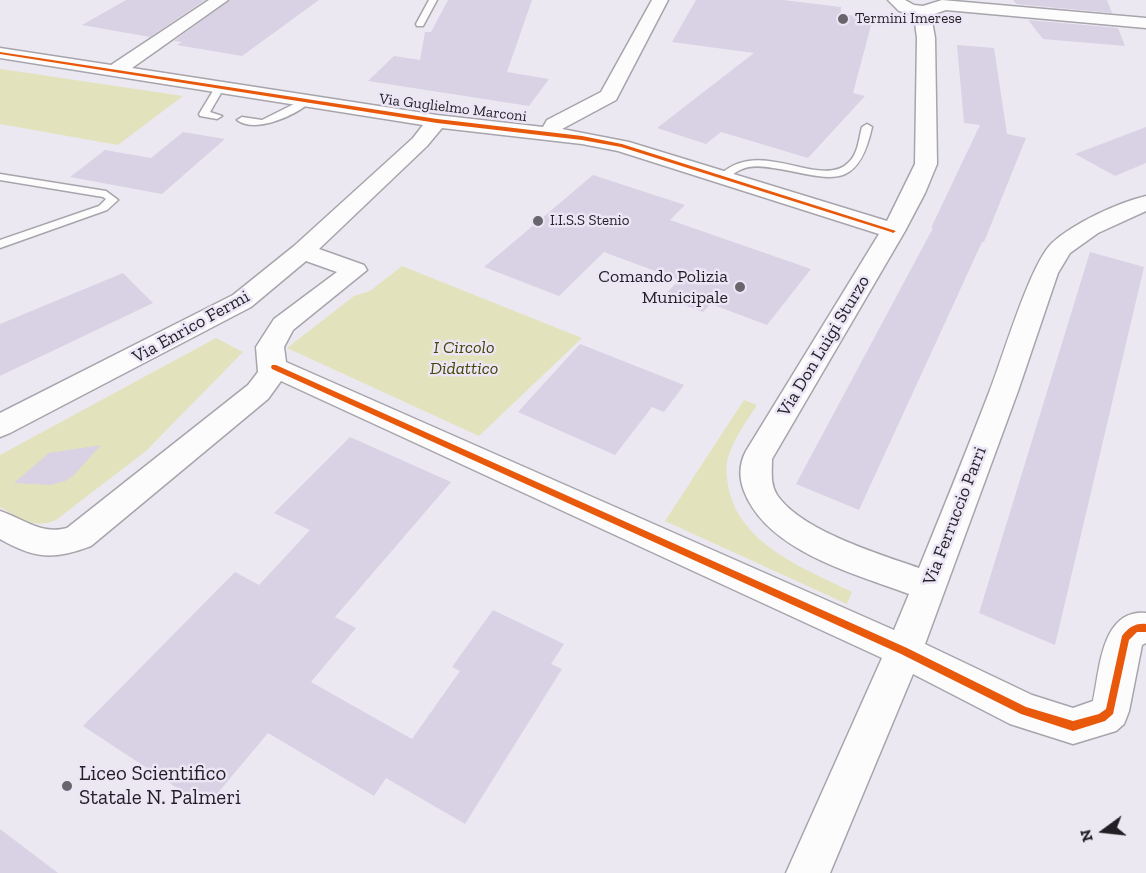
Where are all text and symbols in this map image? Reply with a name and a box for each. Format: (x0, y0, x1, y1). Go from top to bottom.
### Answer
place label: Termini Imerese (855, 10, 962, 28)
marker: Termini Imerese (836, 12, 850, 26)
street label: Via Guglielmo Marconi (378, 90, 528, 126)
place label: I.I.S.S Stenio (550, 212, 629, 230)
marker: I.I.S.S Stenio (531, 214, 545, 228)
place label: Comando Polizia Municipale (598, 266, 728, 308)
street label: Via Don Luigi Sturzo (773, 272, 875, 420)
marker: Comando Polizia Municipale (733, 280, 747, 294)
street label: Via Enrico Fermi (129, 286, 253, 368)
park label: I Circolo Didattico (430, 337, 498, 380)
street label: Via Ferruccio Parri (919, 444, 991, 588)
place label: Liceo Scientifico Statale N. Palmeri (79, 761, 241, 811)
marker: Liceo Scientifico Statale N. Palmeri (60, 779, 74, 793)
north arrow (1074, 801, 1134, 861)
text: N (1075, 827, 1097, 844)

